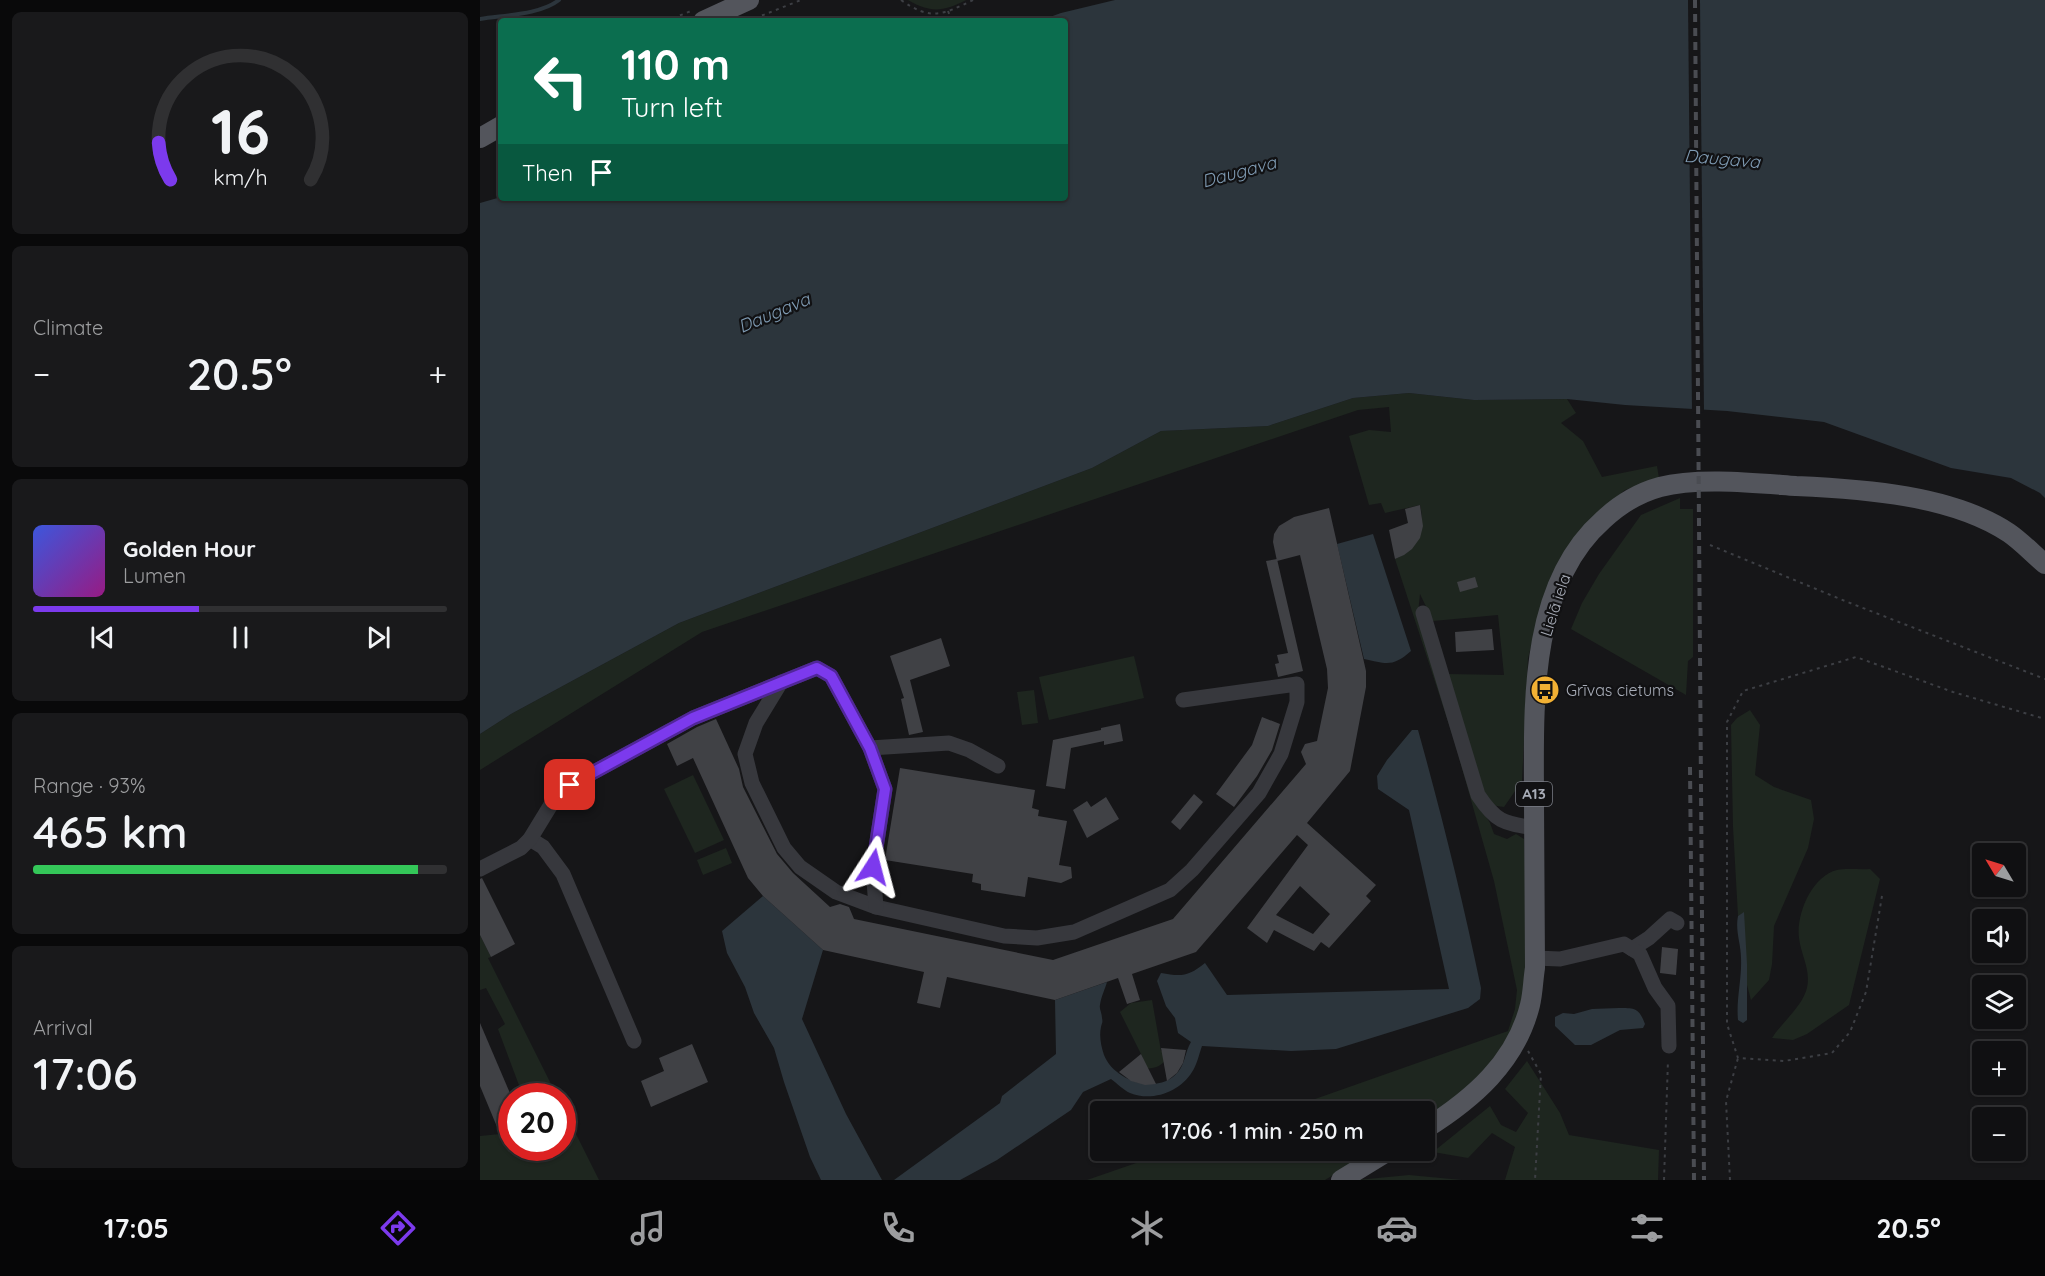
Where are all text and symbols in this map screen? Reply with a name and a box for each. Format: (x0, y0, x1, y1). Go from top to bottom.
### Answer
text: 110 m (621, 38, 730, 91)
icon: left (522, 42, 600, 120)
text: Turn left (621, 90, 723, 124)
text: 16 (211, 92, 269, 170)
water label: Daugava (1683, 144, 1762, 173)
water label: Daugava (1199, 150, 1280, 192)
icon: arrive (585, 156, 618, 189)
text: Then (522, 159, 573, 187)
text: km/h (213, 164, 267, 190)
water label: Daugava (734, 287, 814, 338)
text: Climate (33, 315, 103, 340)
text: 20.5° (187, 345, 292, 401)
text: − (33, 353, 50, 394)
text: + (428, 353, 447, 394)
text: Golden Hour (123, 535, 256, 563)
text: Lumen (123, 563, 186, 588)
street label: Lielā iela (1536, 571, 1574, 639)
icon: previous (86, 621, 119, 654)
icon: pause (224, 621, 257, 654)
icon: next (362, 621, 395, 654)
bus stop icon: Grīvas cietums (1529, 674, 1561, 706)
place label: Grīvas cietums (1566, 680, 1674, 700)
pin (544, 759, 595, 810)
icon: arrive (553, 768, 586, 801)
text: Range · 93% (33, 773, 146, 798)
road number: A13 (1516, 782, 1552, 806)
text: 465 km (33, 803, 188, 859)
position arrow (841, 835, 905, 899)
north arrow (1972, 843, 2026, 897)
map controls (1972, 843, 2026, 1161)
button: sound (1972, 909, 2026, 963)
button: layers (1972, 975, 2026, 1029)
text: Arrival (33, 1015, 93, 1040)
button: + (1972, 1041, 2026, 1095)
text: 17:06 (33, 1045, 137, 1101)
speed limit sign: 20 (498, 1083, 576, 1161)
button: − (1972, 1107, 2026, 1161)
text: 17:06 · 1 min · 250 m (1161, 1117, 1364, 1145)
icon: directions (377, 1207, 419, 1249)
icon: music (627, 1207, 669, 1249)
icon: phone (877, 1207, 919, 1249)
icon: climate (1126, 1207, 1168, 1249)
icon: car (1376, 1207, 1418, 1249)
icon: filters (1626, 1207, 1668, 1249)
text: 17:05 (104, 1211, 169, 1245)
text: 20.5° (1876, 1211, 1941, 1245)

